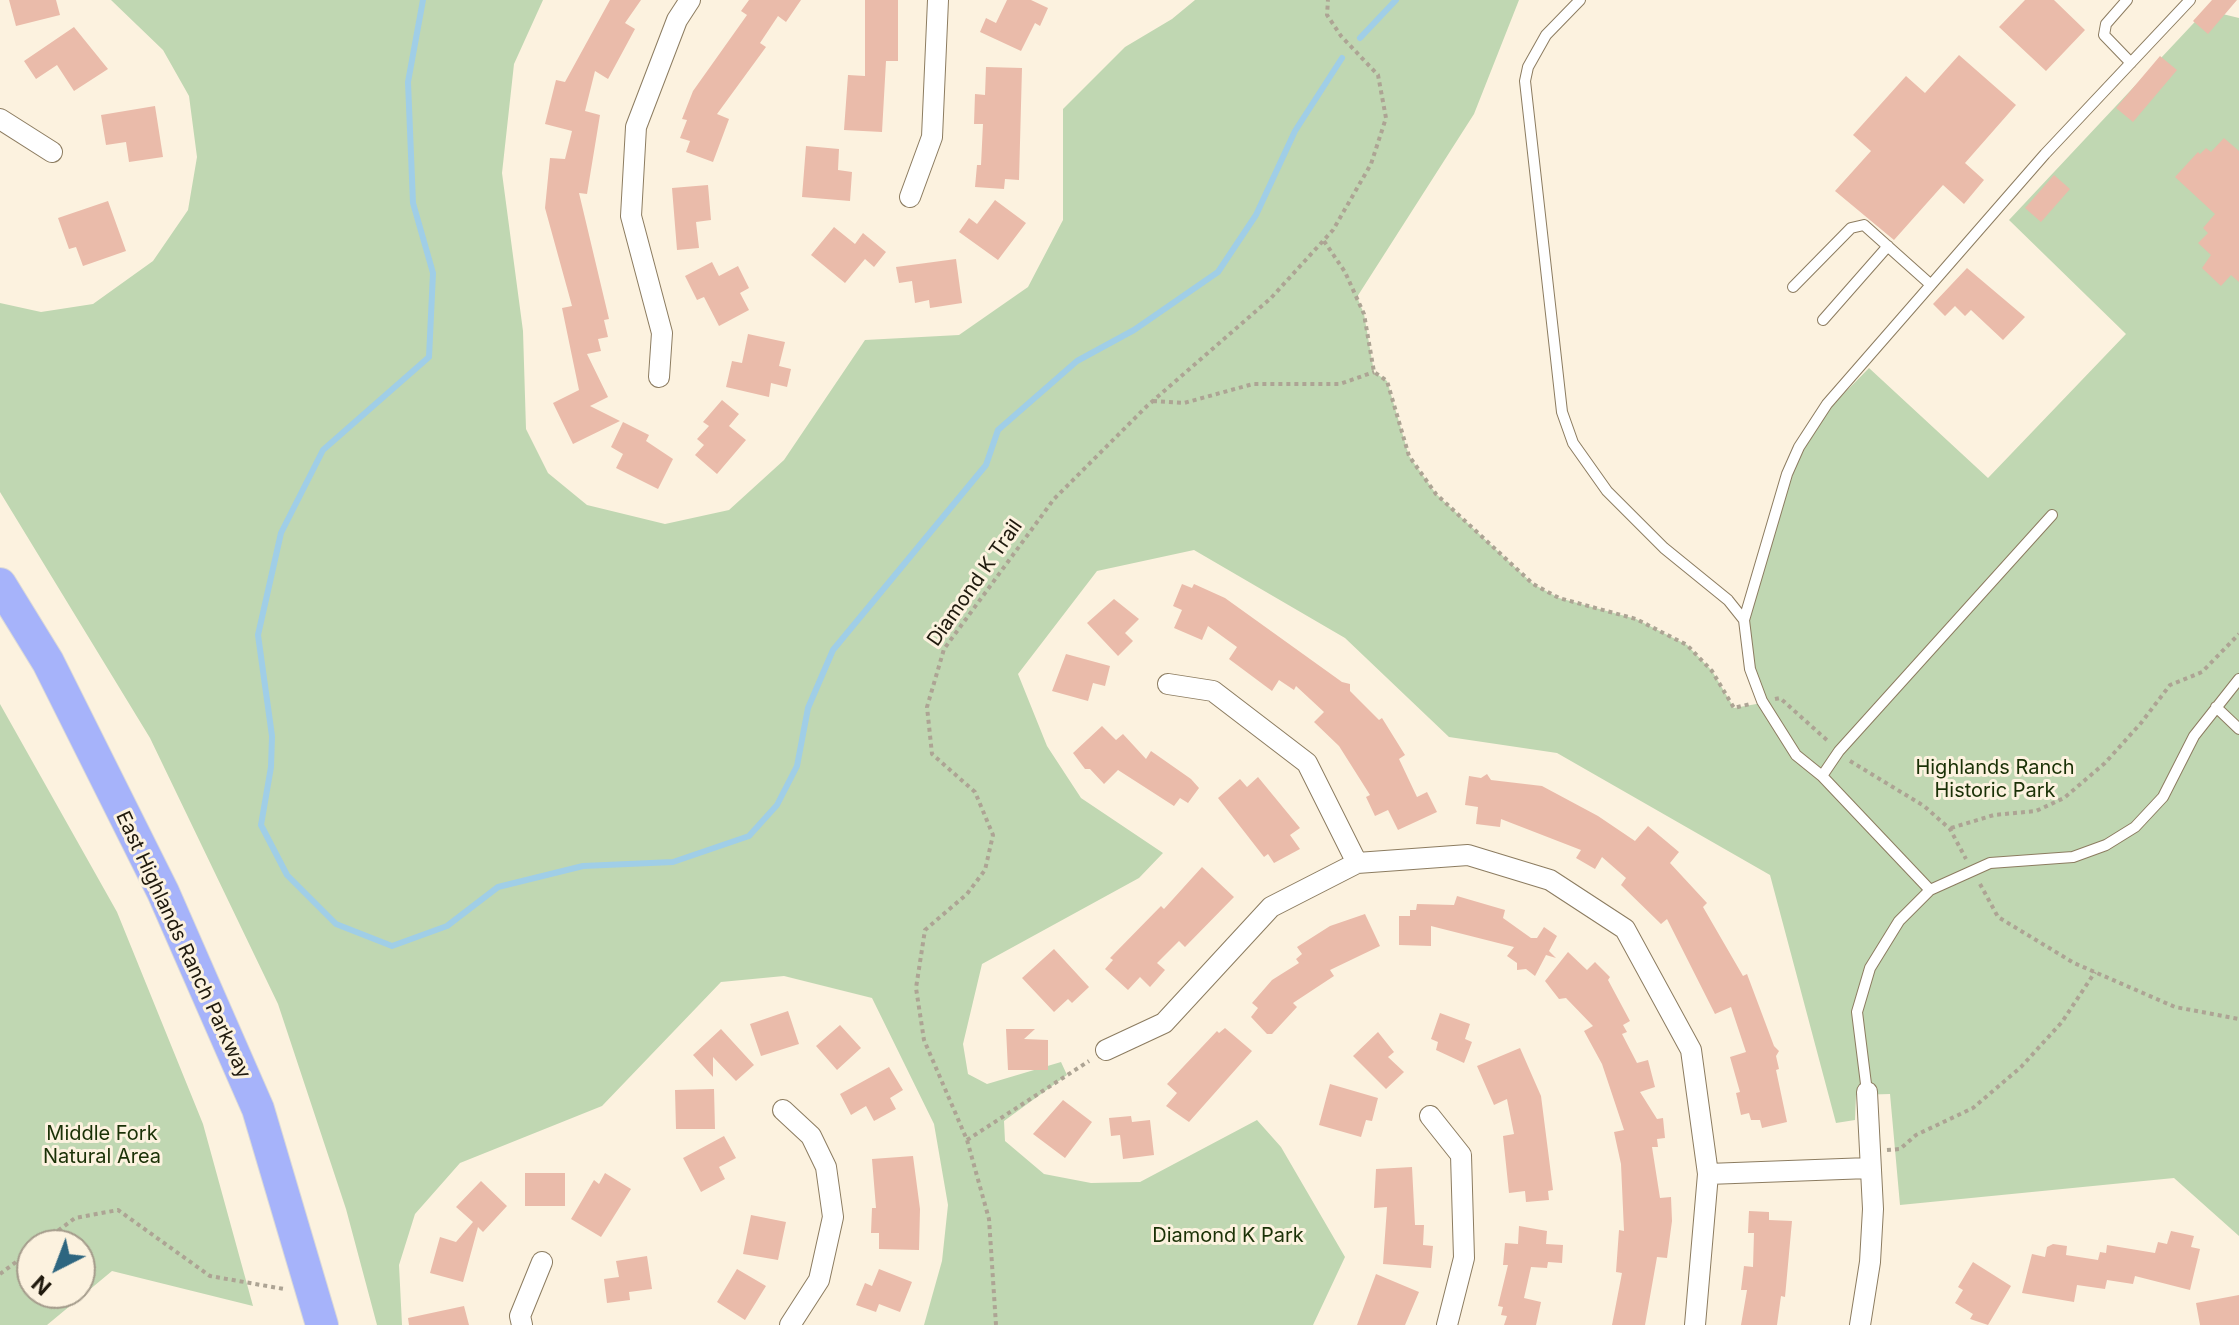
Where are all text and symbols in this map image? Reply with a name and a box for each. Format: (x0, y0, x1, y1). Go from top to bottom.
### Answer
street label: Diamond K Trail (922, 515, 1028, 651)
park label: Highlands Ranch Historic Park (1915, 756, 2075, 803)
street label: East Highlands Ranch Parkway (110, 808, 256, 1082)
park label: Middle Fork Natural Area (43, 1122, 161, 1169)
park label: Diamond K Park (1152, 1224, 1304, 1248)
north arrow (16, 1229, 96, 1309)
text: N (26, 1270, 56, 1301)

